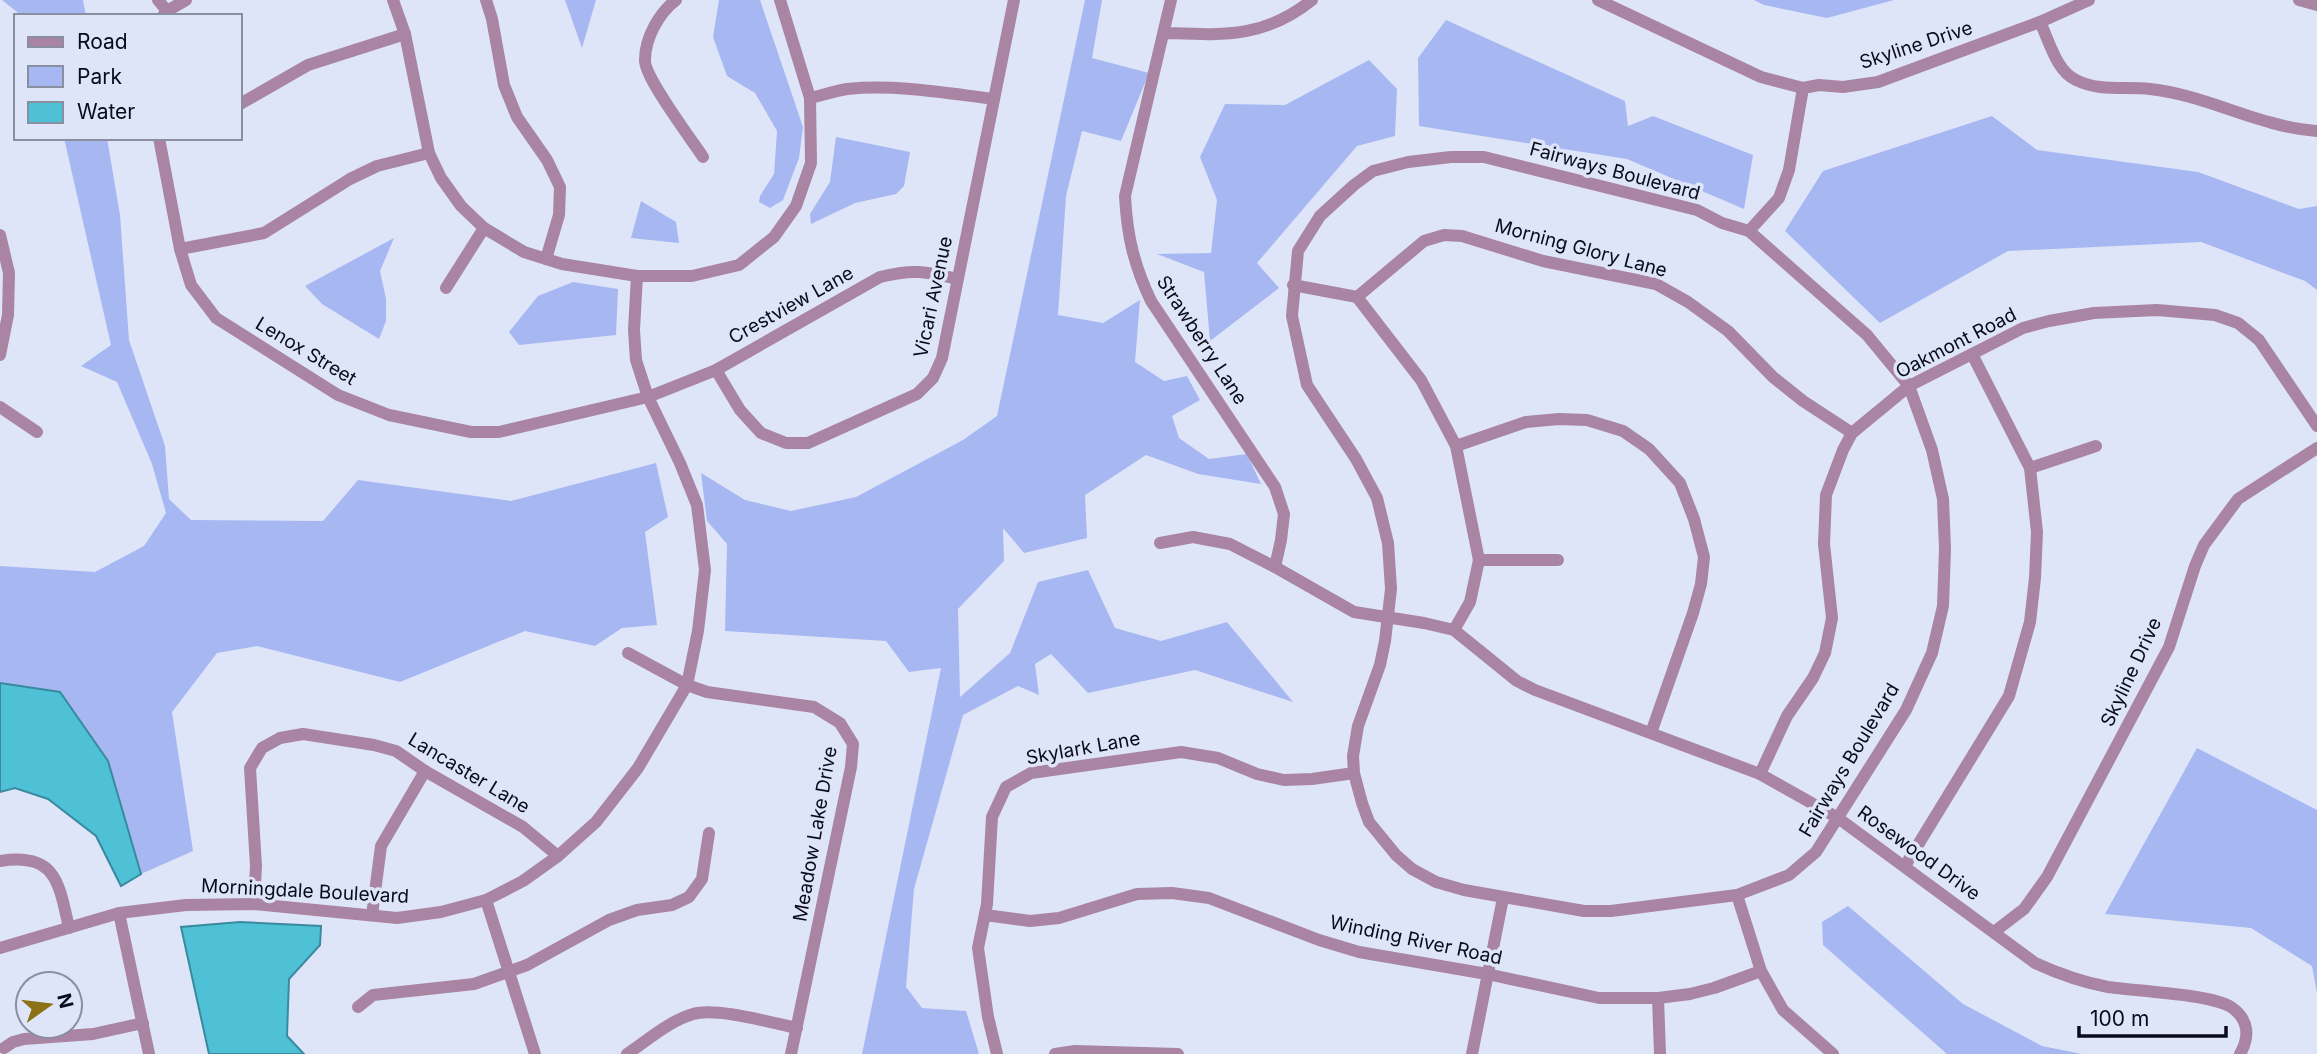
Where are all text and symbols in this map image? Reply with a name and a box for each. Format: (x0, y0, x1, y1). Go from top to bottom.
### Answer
legend (14, 14, 242, 140)
street label: Skyline Drive (1857, 16, 1975, 74)
text: Road (77, 29, 128, 54)
text: Park (77, 64, 122, 89)
text: Water (77, 99, 135, 124)
street label: Fairways Boulevard (1527, 137, 1703, 205)
street label: Morning Glory Lane (1492, 214, 1670, 282)
street label: Vicari Avenue (909, 234, 957, 360)
street label: Crestview Lane (725, 261, 857, 349)
street label: Strawberry Lane (1152, 271, 1252, 409)
street label: Oakmont Road (1892, 303, 2020, 383)
street label: Lenox Street (251, 312, 361, 390)
street label: Skyline Drive (2096, 614, 2166, 730)
street label: Fairways Boulevard (1794, 679, 1904, 841)
street label: Skylark Lane (1024, 727, 1142, 769)
street label: Lancaster Lane (404, 728, 534, 818)
street label: Meadow Lake Drive (788, 745, 842, 923)
street label: Rosewood Drive (1853, 801, 1985, 905)
street label: Morningdale Boulevard (200, 874, 410, 908)
street label: Winding River Road (1328, 911, 1504, 969)
north arrow (14, 970, 84, 1040)
text: N (52, 991, 78, 1011)
scale bar (2079, 995, 2226, 1038)
text: 100 m (2090, 1006, 2149, 1031)

